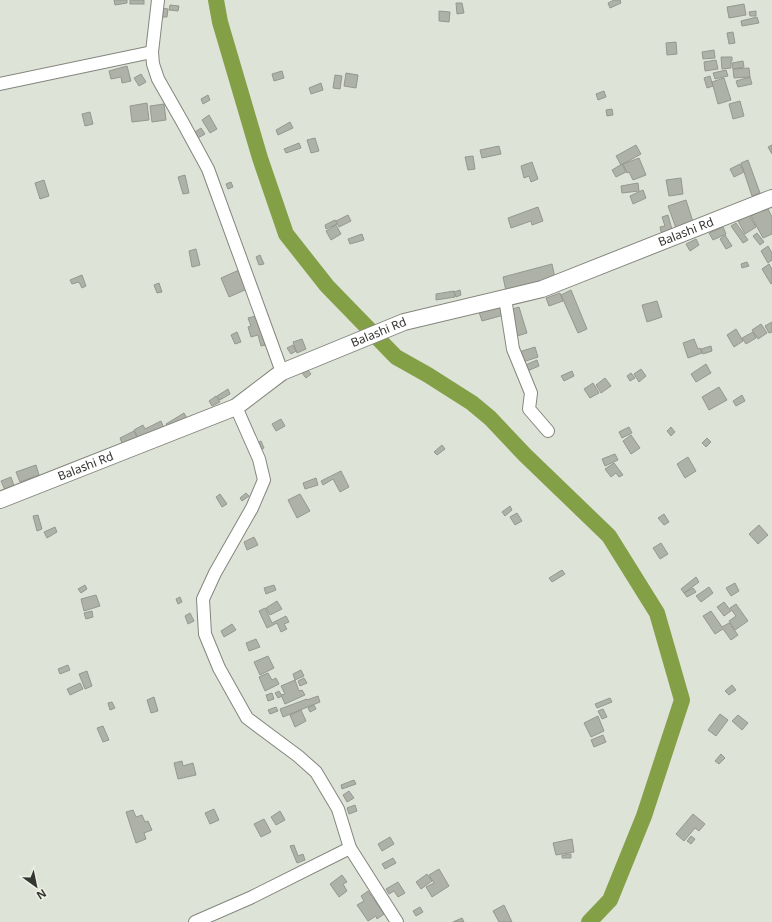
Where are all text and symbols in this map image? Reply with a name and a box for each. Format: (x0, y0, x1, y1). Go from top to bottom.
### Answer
street label: Balashi Rd (655, 213, 716, 250)
street label: Balashi Rd (348, 313, 409, 351)
street label: Balashi Rd (55, 447, 116, 484)
north arrow (16, 866, 56, 906)
text: N (34, 886, 50, 904)

